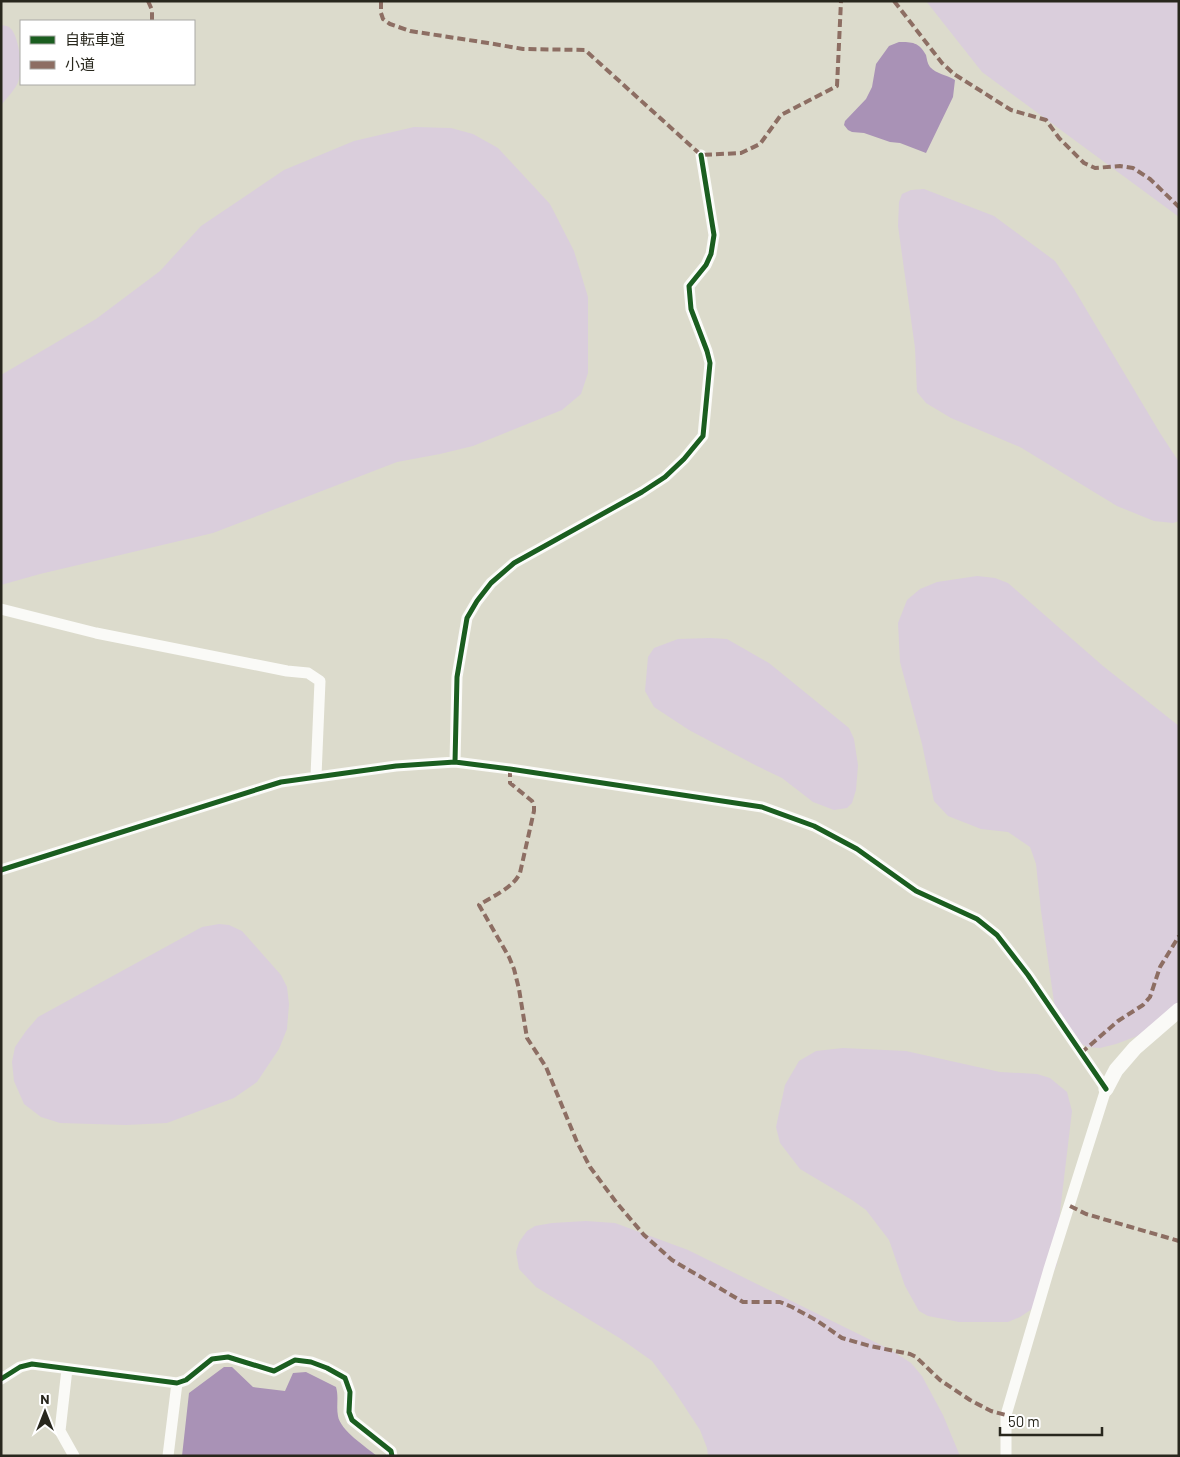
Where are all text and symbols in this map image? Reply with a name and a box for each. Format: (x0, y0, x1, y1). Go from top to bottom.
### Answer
legend (20, 20, 195, 85)
text: 自転車道 (65, 30, 125, 48)
text: 小道 (65, 55, 95, 73)
north arrow (20, 1387, 70, 1437)
text: N (40, 1390, 50, 1407)
scale bar (1000, 1404, 1102, 1436)
text: 50 m (1008, 1412, 1040, 1430)

